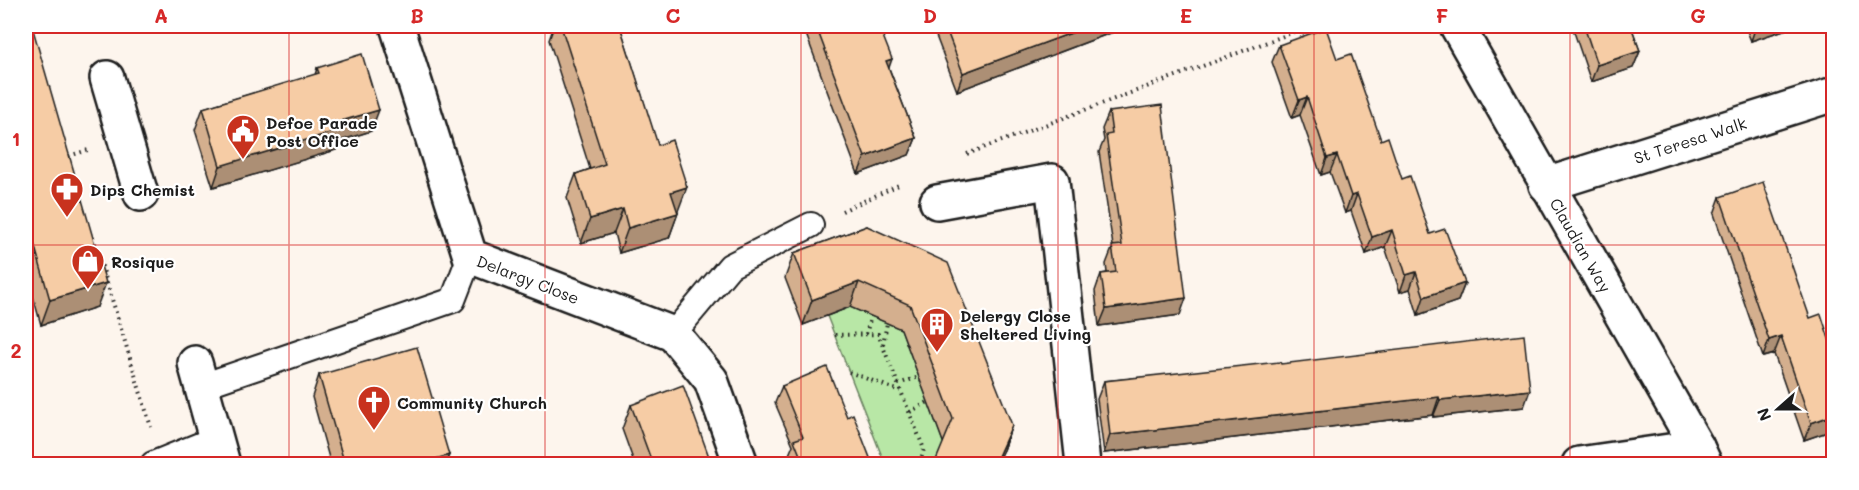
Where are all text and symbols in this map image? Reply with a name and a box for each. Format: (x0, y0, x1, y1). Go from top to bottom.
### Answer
text: A (154, 2, 168, 28)
text: B (410, 2, 424, 28)
text: C (666, 2, 681, 28)
text: D (923, 2, 937, 28)
text: E (1180, 2, 1192, 28)
text: F (1436, 2, 1449, 28)
text: G (1690, 2, 1706, 28)
place label: Defoe Parade Post Office (266, 112, 377, 151)
street label: St Teresa Walk (1631, 112, 1749, 168)
public building icon: Defoe Parade Post Office (225, 113, 261, 160)
text: 1 (12, 125, 20, 151)
pharmacy icon: Dips Chemist (49, 171, 85, 218)
place label: Dips Chemist (90, 179, 195, 200)
street label: Claudian Way (1546, 194, 1616, 296)
shop icon: Rosique (70, 243, 106, 290)
street label: Delargy Close (474, 250, 582, 308)
place label: Rosique (111, 251, 174, 272)
place label: Delergy Close Sheltered Living (960, 305, 1091, 344)
building icon: Delergy Close Sheltered Living (919, 306, 955, 353)
text: 2 (10, 337, 22, 363)
north arrow (1748, 379, 1808, 439)
church icon: Community Church (356, 384, 392, 431)
place label: Community Church (397, 392, 547, 413)
text: N (1752, 405, 1776, 424)

